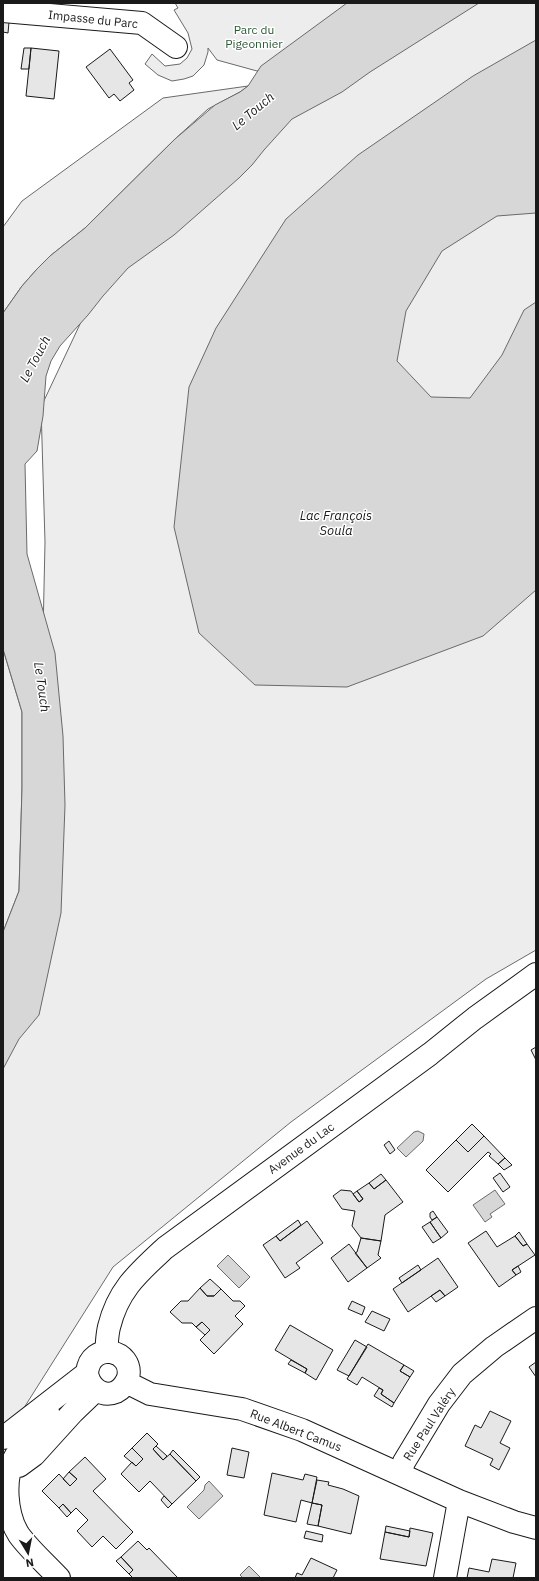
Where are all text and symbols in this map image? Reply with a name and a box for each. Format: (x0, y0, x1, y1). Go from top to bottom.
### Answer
street label: Impasse du Parc (47, 7, 139, 31)
park label: Parc du Pigeonnier (225, 22, 283, 51)
water label: Le Touch (228, 88, 278, 134)
water label: Le Touch (16, 333, 54, 385)
water label: Lac François Soula (300, 507, 372, 539)
water label: Le Touch (30, 661, 54, 713)
street label: Avenue du Lac (265, 1119, 337, 1177)
street label: Rue Paul Valéry (400, 1385, 458, 1463)
street label: Rue Albert Camus (248, 1406, 344, 1454)
north arrow (8, 1533, 48, 1573)
text: N (25, 1555, 35, 1570)

